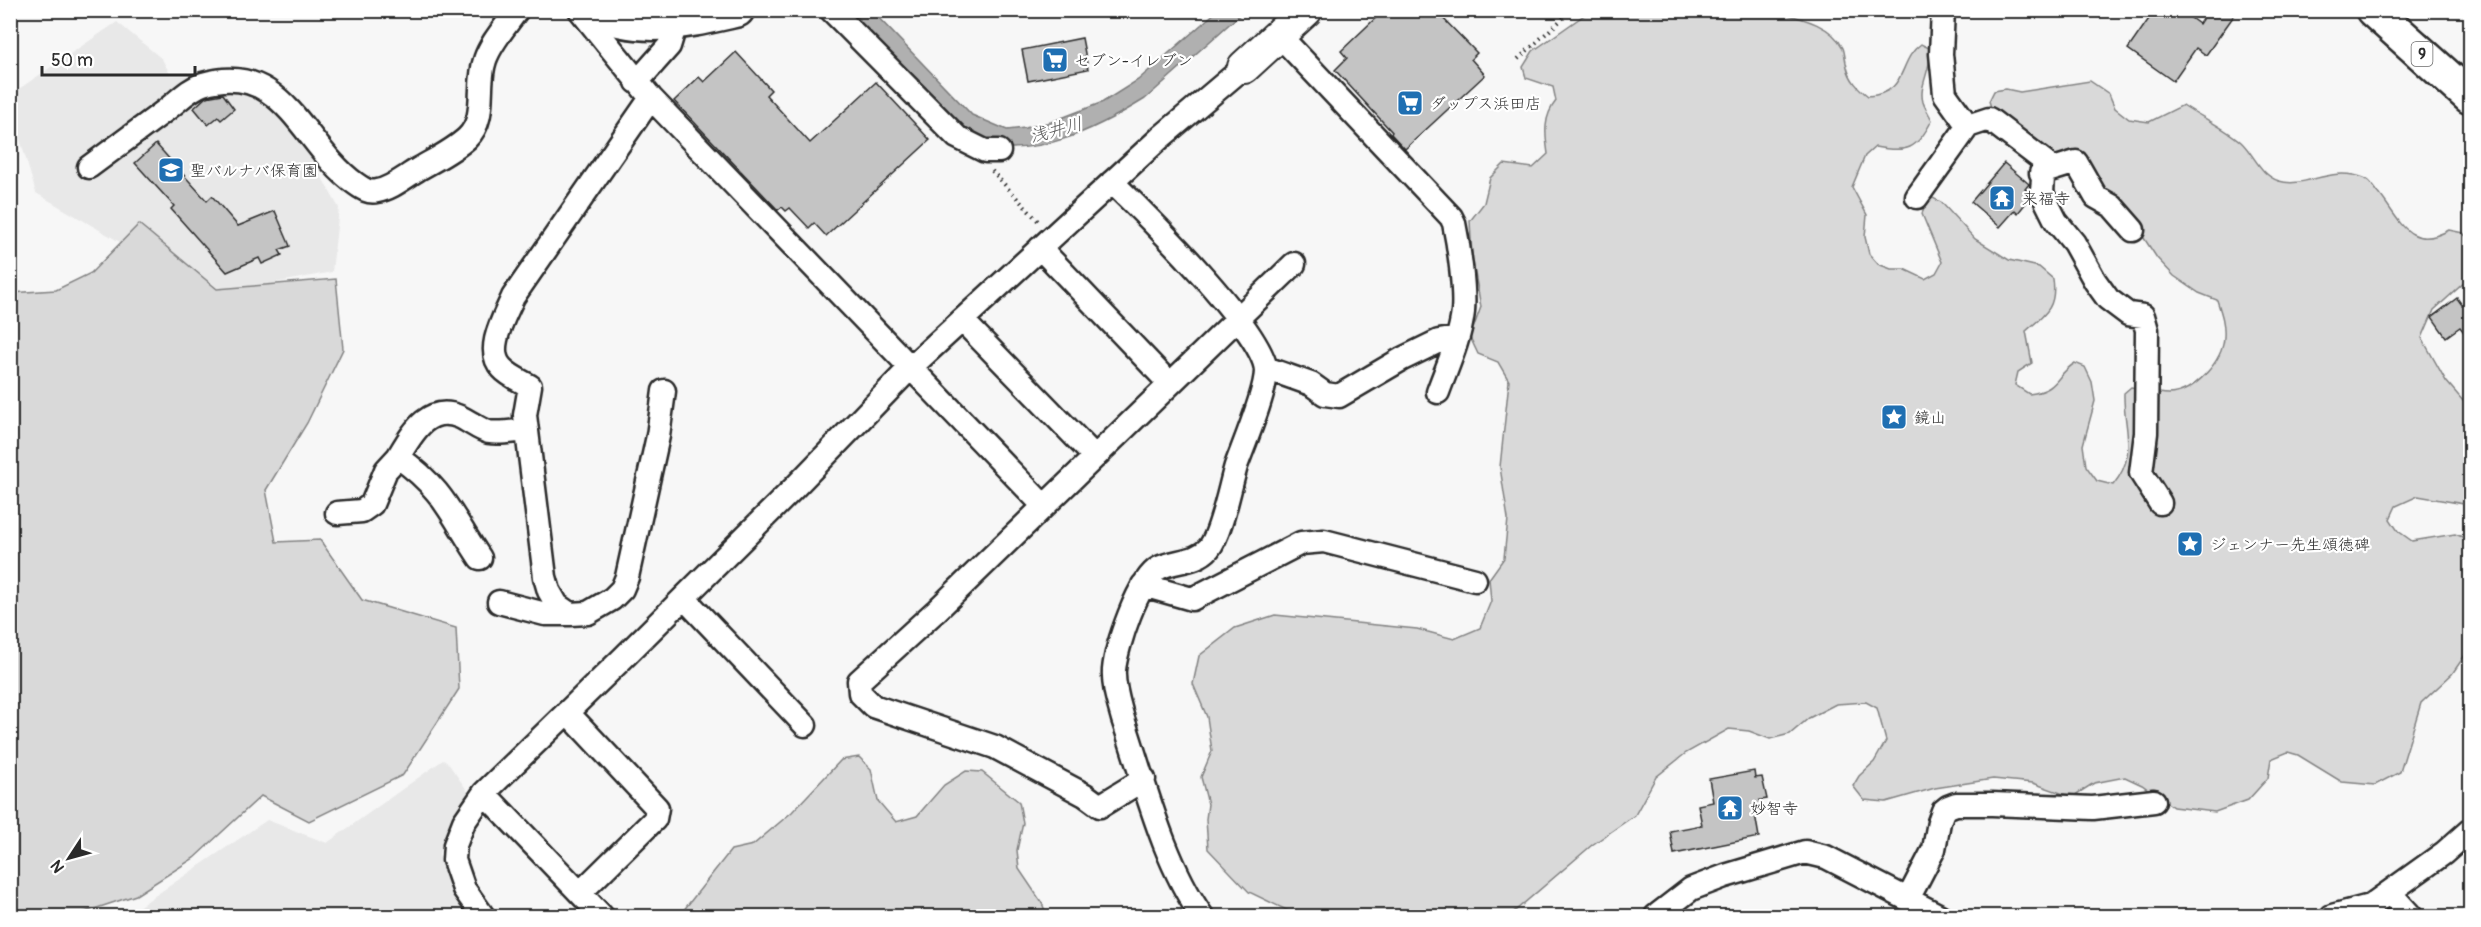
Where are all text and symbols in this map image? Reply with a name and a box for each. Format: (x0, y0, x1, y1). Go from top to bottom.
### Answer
scale bar (42, 39, 195, 77)
road number: 9 (2412, 42, 2432, 66)
supermarket icon: セブン-イレブン (1040, 45, 1070, 75)
text: 50 m (51, 49, 93, 72)
place label: セブン-イレブン (1074, 51, 1193, 71)
supermarket icon: ダップス浜田店 (1395, 88, 1425, 118)
place label: ダップス浜田店 (1430, 94, 1541, 114)
water label: 浅井川 (1027, 112, 1085, 149)
school or university icon: 聖バルナバ保育園 (156, 155, 186, 185)
place label: 聖バルナバ保育園 (190, 161, 318, 181)
temple icon: 来福寺 (1987, 183, 2017, 213)
place label: 来福寺 (2022, 189, 2070, 209)
place icon: 鏡山 (1879, 402, 1909, 432)
place label: 鏡山 (1914, 408, 1946, 428)
place icon: ジェンナー先生頌徳碑 (2175, 529, 2205, 559)
place label: ジェンナー先生頌徳碑 (2210, 535, 2370, 555)
temple icon: 妙智寺 (1715, 793, 1745, 823)
place label: 妙智寺 (1750, 799, 1798, 819)
north arrow (39, 828, 99, 888)
text: N (46, 856, 69, 876)

